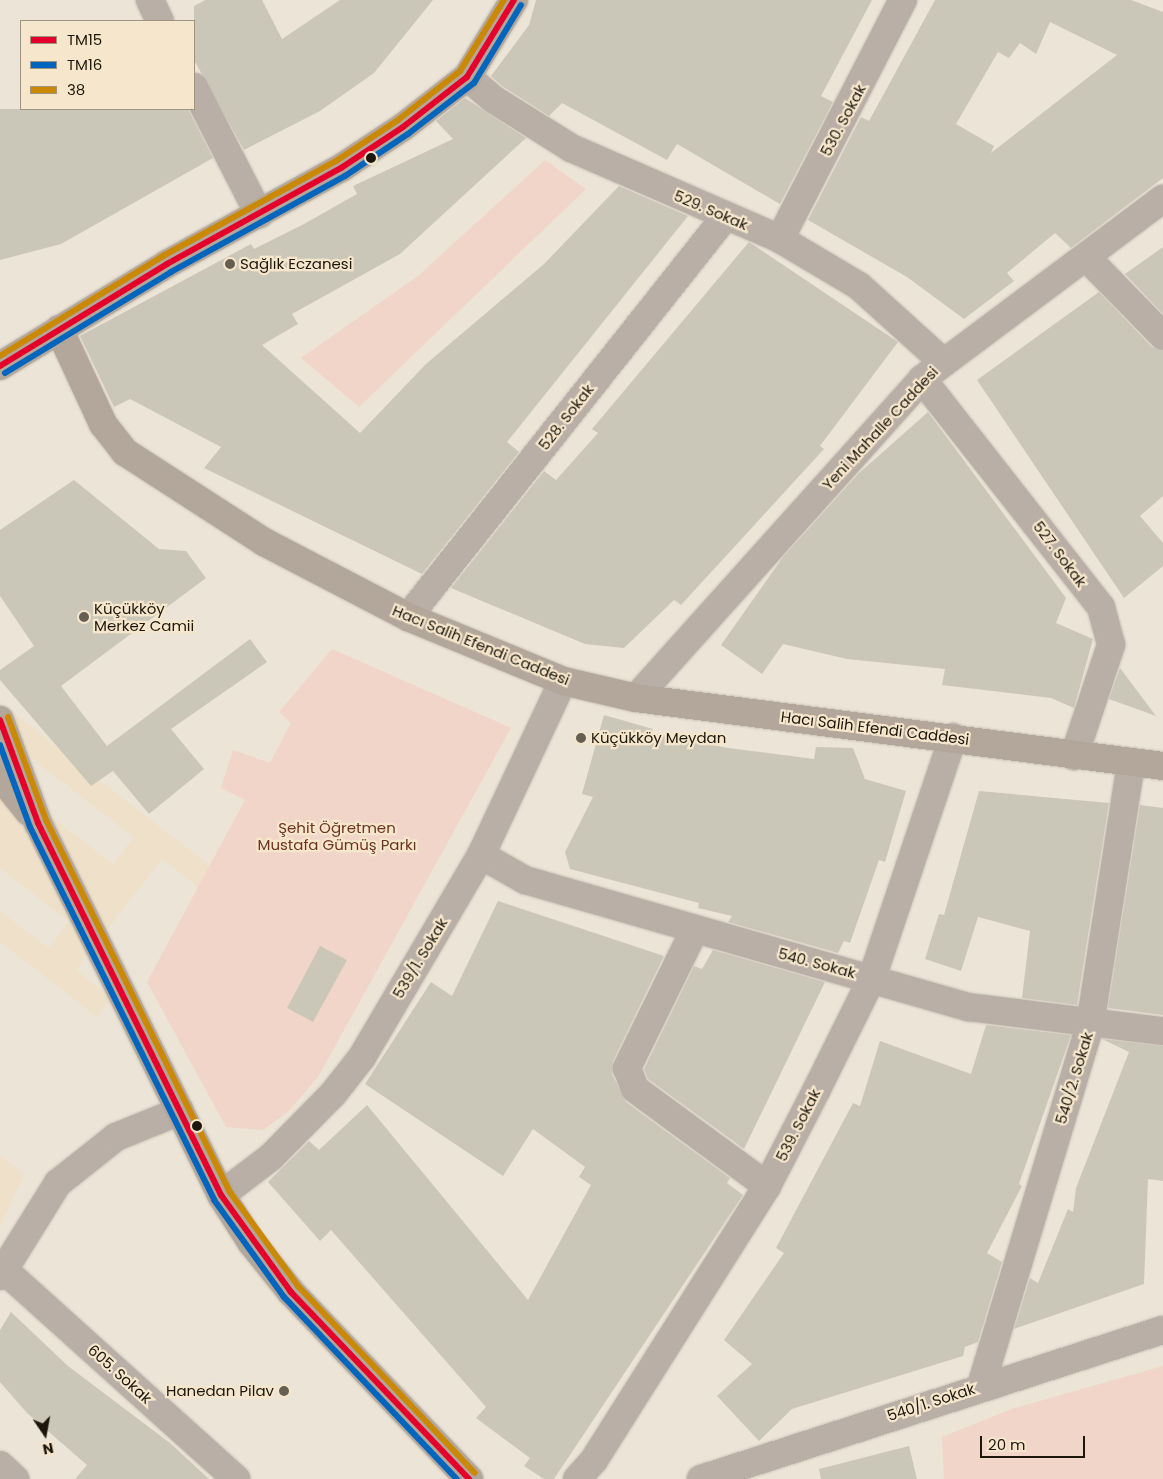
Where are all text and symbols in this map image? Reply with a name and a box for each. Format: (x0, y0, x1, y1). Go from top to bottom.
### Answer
legend (20, 20, 195, 110)
text: TM15 (67, 29, 102, 50)
text: TM16 (67, 54, 102, 75)
text: 38 (67, 79, 85, 100)
street label: 530. Sokak (817, 81, 869, 159)
unlabelled marker (366, 153, 376, 163)
street label: 529. Sokak (671, 186, 751, 234)
place label: Sağlık Eczanesi (240, 255, 352, 273)
marker: Sağlık Eczanesi (224, 258, 236, 270)
street label: Yeni Mahalle Caddesi (818, 363, 942, 493)
street label: 528. Sokak (535, 380, 597, 454)
street label: 527. Sokak (1030, 518, 1090, 590)
place label: Küçükköy Merkez Camii (94, 599, 194, 634)
street label: Hacı Salih Efendi Caddesi (390, 601, 572, 689)
marker: Küçükköy Merkez Camii (78, 611, 90, 623)
street label: Hacı Salih Efendi Caddesi (780, 708, 970, 748)
place label: Küçükköy Meydan (591, 729, 726, 747)
marker: Küçükköy Meydan (575, 732, 587, 744)
park label: Şehit Öğretmen Mustafa Gümüş Parkı (257, 818, 417, 853)
street label: 539/1. Sokak (389, 914, 451, 1002)
street label: 540. Sokak (776, 944, 858, 982)
street label: 540/2. Sokak (1051, 1030, 1097, 1126)
street label: 539. Sokak (772, 1086, 824, 1164)
unlabelled marker (192, 1121, 202, 1131)
street label: 605. Sokak (84, 1341, 156, 1407)
street label: 540/1. Sokak (885, 1379, 977, 1425)
place label: Hanedan Pilav (166, 1382, 274, 1400)
marker: Hanedan Pilav (278, 1385, 290, 1397)
north arrow (20, 1409, 70, 1459)
scale bar (983, 1426, 1088, 1458)
text: 20 m (988, 1434, 1026, 1455)
text: N (41, 1438, 55, 1460)

